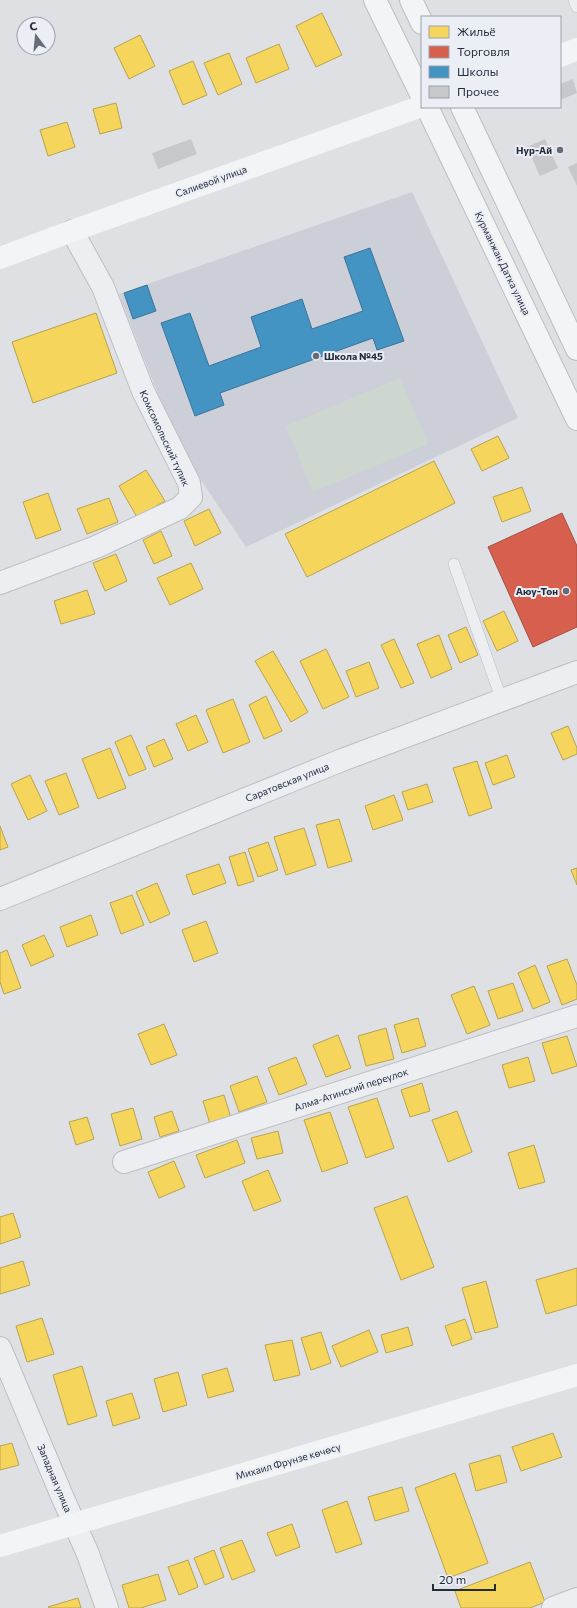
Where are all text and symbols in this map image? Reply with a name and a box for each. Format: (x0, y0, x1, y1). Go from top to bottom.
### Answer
north arrow (16, 16, 56, 56)
legend (421, 16, 561, 108)
text: С (28, 18, 39, 33)
text: Жильё (457, 24, 496, 38)
text: Торговля (457, 44, 510, 58)
text: Школы (457, 64, 498, 78)
text: Прочее (457, 84, 499, 98)
place label: Нур-Ай (516, 144, 552, 156)
marker: Нур-Ай (555, 145, 565, 155)
street label: Салиевой улица (174, 163, 248, 199)
street label: Курманжан Датка улица (473, 209, 533, 317)
place label: Школа №45 (324, 350, 383, 362)
marker: Школа №45 (311, 351, 321, 361)
street label: Комсомольский тупик (137, 388, 193, 488)
place label: Аюу-Тон (516, 585, 558, 597)
marker: Аюу-Тон (561, 586, 571, 596)
street label: Саратовская улица (243, 760, 331, 804)
street label: Алма-Атинский переулок (292, 1065, 410, 1113)
street label: Михаил Фрунзе көчөсү (234, 1440, 342, 1482)
street label: Западная улица (35, 1442, 75, 1514)
scale bar (433, 1566, 495, 1592)
text: 20 m (439, 1572, 466, 1586)

